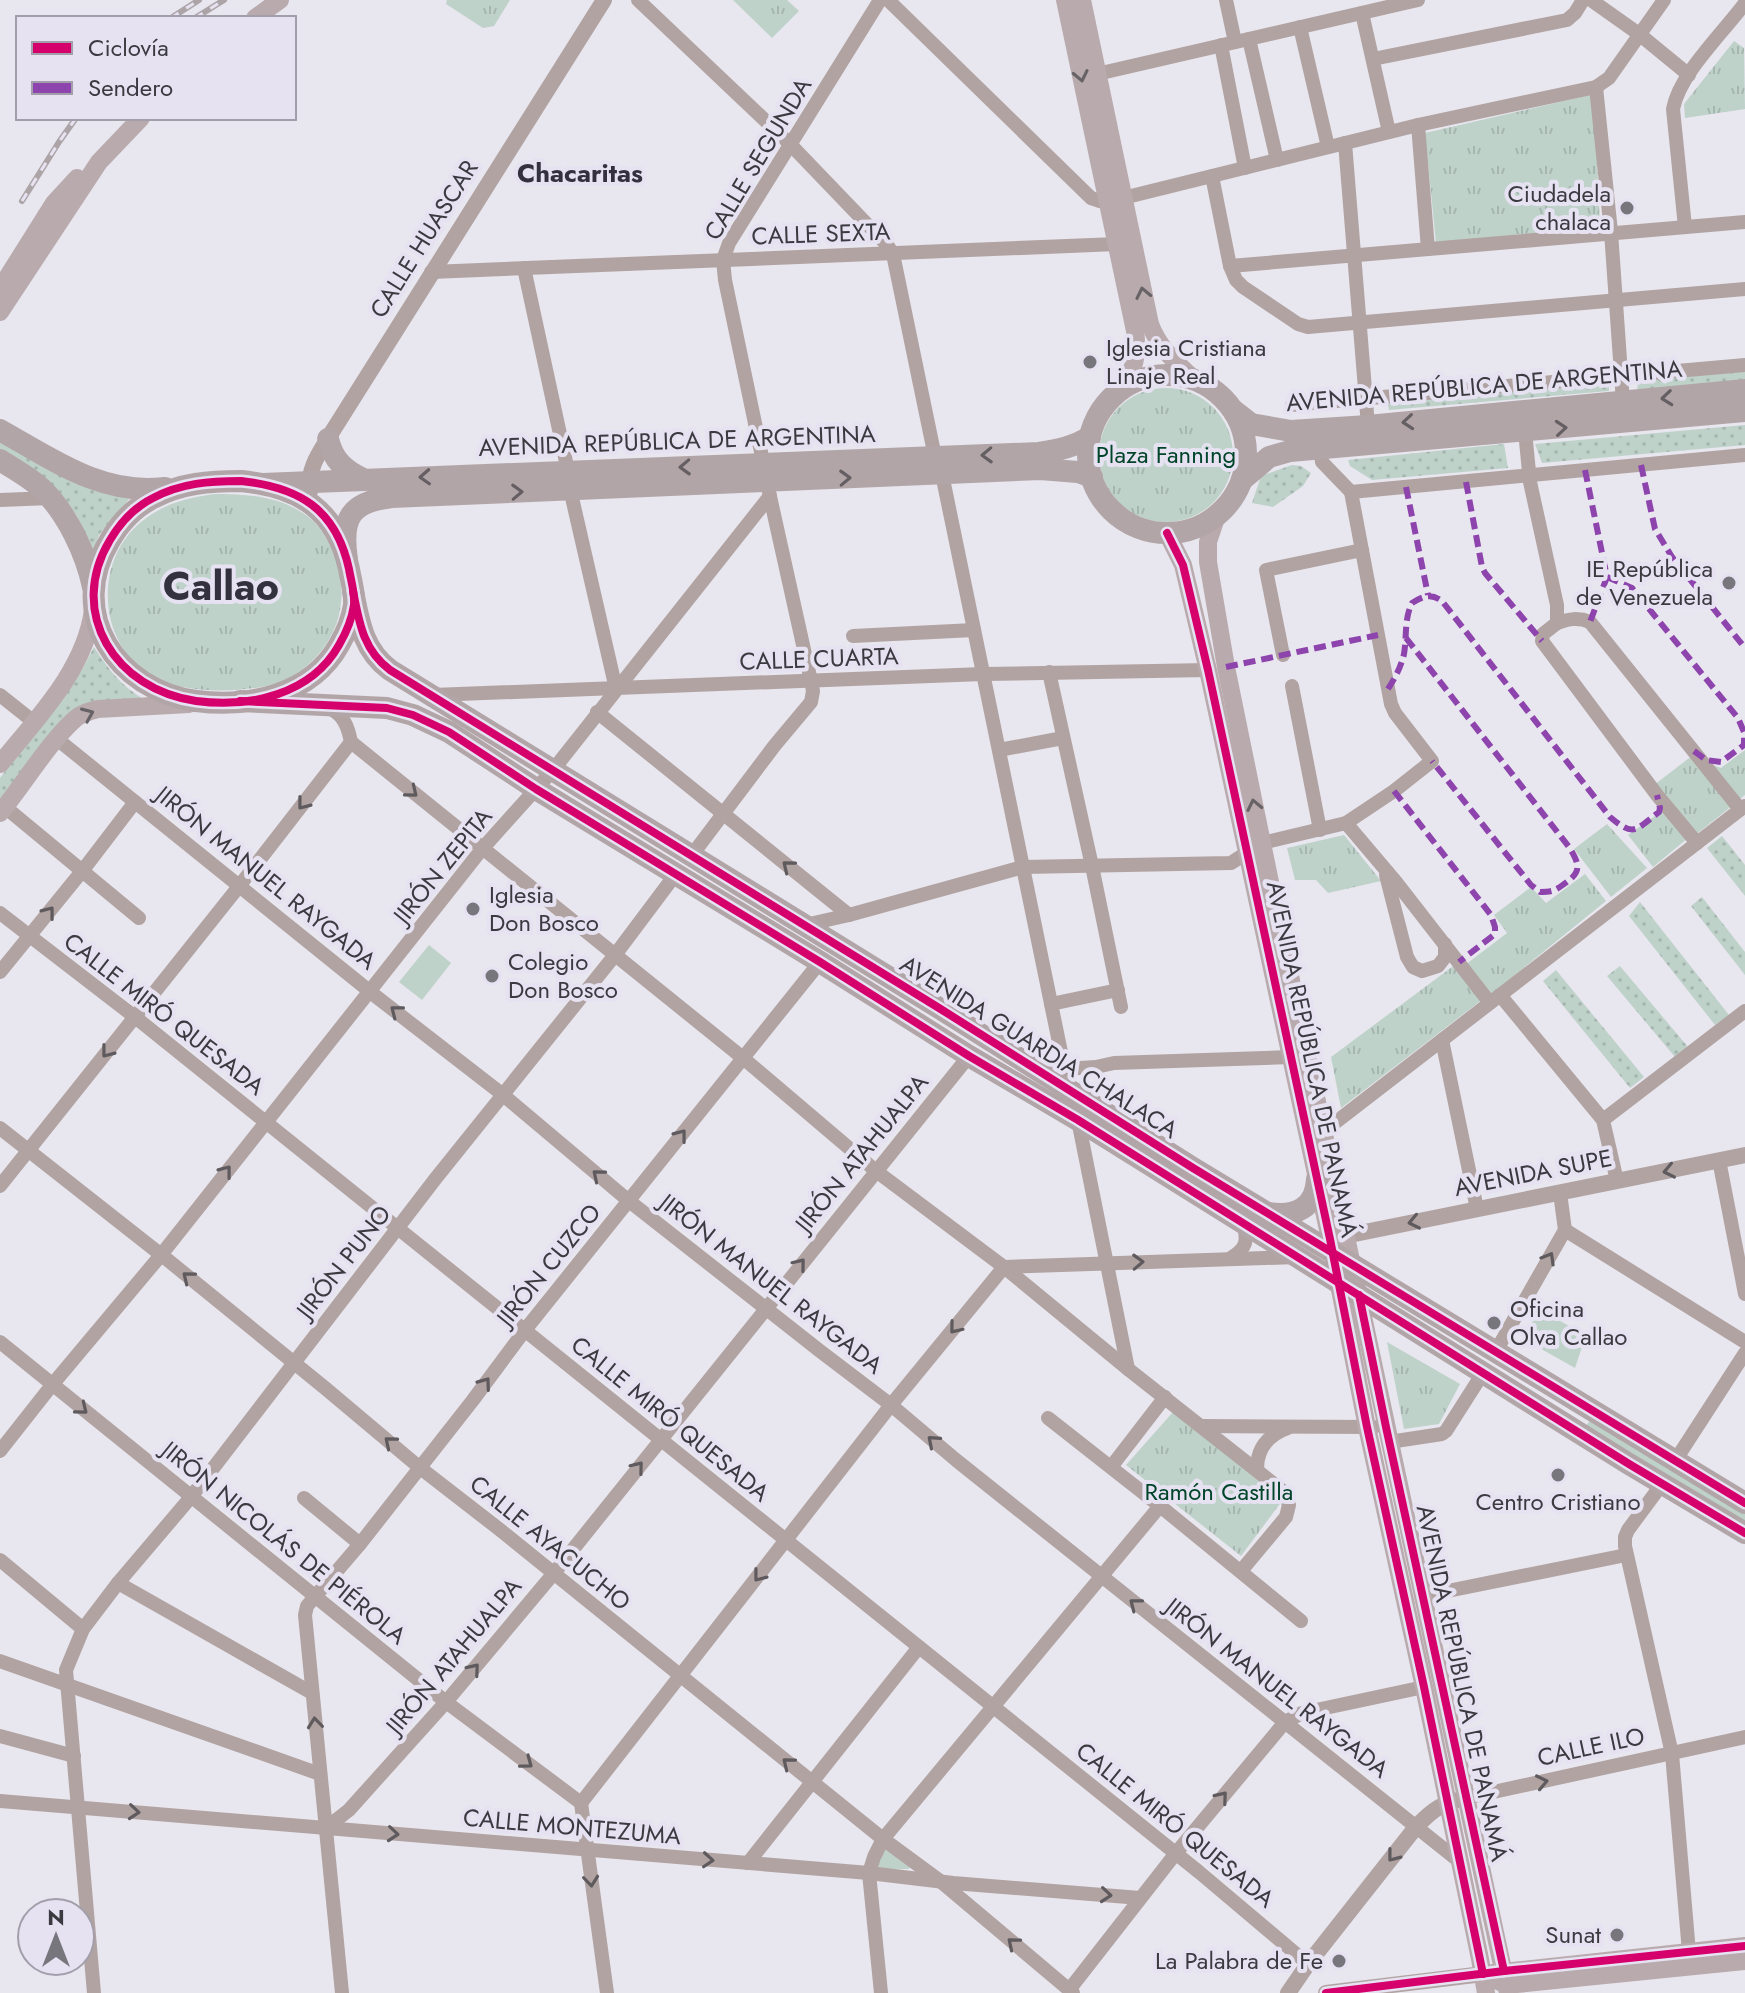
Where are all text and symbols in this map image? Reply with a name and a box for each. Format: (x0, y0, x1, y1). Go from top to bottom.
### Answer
legend (16, 16, 296, 120)
text: Ciclovía (88, 30, 169, 65)
one-way arrow (1072, 69, 1089, 83)
text: Sendero (88, 70, 173, 105)
street label: CALLE SEGUNDA (695, 71, 820, 247)
street label: CALLE HUASCAR (361, 152, 487, 325)
district label: Chacaritas (517, 154, 643, 192)
place label: Ciudadela chalaca (1507, 176, 1611, 239)
marker: Ciudadela chalaca (1618, 199, 1636, 217)
street label: CALLE SEXTA (751, 214, 891, 253)
one-way arrow (1135, 287, 1152, 301)
place label: Iglesia Cristiana Linaje Real (1106, 330, 1266, 393)
street label: AVENIDA REPÚBLICA DE ARGENTINA (1284, 351, 1684, 420)
marker: Iglesia Cristiana Linaje Real (1081, 353, 1099, 371)
one-way arrow (1660, 389, 1673, 406)
one-way arrow (1402, 413, 1415, 430)
street label: AVENIDA REPÚBLICA DE ARGENTINA (478, 416, 876, 465)
one-way arrow (1555, 419, 1568, 436)
park label: Plaza Fanning (1096, 437, 1236, 472)
one-way arrow (980, 446, 993, 463)
one-way arrow (678, 458, 691, 475)
one-way arrow (418, 468, 431, 485)
one-way arrow (839, 470, 852, 487)
one-way arrow (511, 483, 524, 500)
place label: IE República de Venezuela (1576, 551, 1713, 614)
district label: Callao (163, 557, 279, 615)
marker: IE República de Venezuela (1720, 574, 1738, 592)
street label: CALLE CUARTA (739, 638, 899, 679)
one-way arrow (79, 708, 94, 724)
street label: JIRÓN MANUEL RAYGADA (146, 776, 384, 978)
one-way arrow (403, 782, 417, 797)
one-way arrow (299, 795, 313, 810)
one-way arrow (1246, 798, 1263, 812)
street label: JIRÓN ZEPITA (383, 800, 500, 933)
one-way arrow (782, 862, 797, 876)
place label: Iglesia Don Bosco (489, 877, 599, 940)
street label: AVENIDA REPÚBLICA DE PANAMÁ (1258, 878, 1367, 1240)
marker: Iglesia Don Bosco (464, 900, 482, 918)
one-way arrow (40, 906, 54, 921)
street label: CALLE MIRÓ QUESADA (56, 924, 272, 1103)
place label: Colegio Don Bosco (508, 944, 618, 1007)
street label: AVENIDA GUARDIA CHALACA (894, 946, 1185, 1147)
marker: Colegio Don Bosco (483, 967, 501, 985)
one-way arrow (391, 1006, 405, 1021)
one-way arrow (102, 1043, 117, 1057)
street label: JIRÓN ATAHUALPA (785, 1066, 937, 1242)
one-way arrow (672, 1129, 686, 1144)
street label: AVENIDA SUPE (1451, 1140, 1615, 1205)
one-way arrow (1662, 1161, 1675, 1178)
one-way arrow (216, 1166, 231, 1180)
one-way arrow (592, 1170, 607, 1185)
street label: JIRÓN MANUEL RAYGADA (650, 1183, 891, 1382)
street label: JIRÓN CUZCO (486, 1196, 609, 1336)
street label: JIRÓN PUNO (286, 1197, 399, 1328)
one-way arrow (1407, 1213, 1421, 1230)
one-way arrow (1539, 1252, 1554, 1267)
one-way arrow (1132, 1253, 1145, 1270)
one-way arrow (791, 1258, 805, 1273)
one-way arrow (183, 1272, 198, 1287)
place label: Oficina Olva Callao (1510, 1291, 1627, 1354)
marker: Oficina Olva Callao (1485, 1314, 1503, 1332)
one-way arrow (950, 1318, 965, 1333)
street label: CALLE MIRÓ QUESADA (564, 1327, 777, 1510)
one-way arrow (475, 1377, 490, 1391)
one-way arrow (73, 1400, 88, 1414)
street label: JIRÓN NICOLÁS DE PIÉROLA (152, 1431, 414, 1653)
one-way arrow (927, 1436, 942, 1451)
one-way arrow (384, 1437, 399, 1452)
one-way arrow (629, 1461, 643, 1476)
marker: Centro Cristiano (1549, 1466, 1567, 1484)
street label: CALLE AYACUCHO (462, 1467, 638, 1619)
park label: Ramón Castilla (1145, 1474, 1293, 1509)
place label: Centro Cristiano (1475, 1484, 1641, 1519)
street label: AVENIDA REPÚBLICA DE PANAMÁ (1408, 1502, 1517, 1864)
one-way arrow (755, 1567, 769, 1582)
street label: JIRÓN ATAHUALPA (376, 1570, 530, 1744)
street label: JIRÓN MANUEL RAYGADA (1156, 1587, 1397, 1786)
one-way arrow (1129, 1599, 1144, 1613)
one-way arrow (464, 1663, 479, 1678)
one-way arrow (306, 1716, 323, 1729)
street label: CALLE ILO (1534, 1718, 1648, 1775)
street label: CALLE MIRÓ QUESADA (1069, 1733, 1282, 1916)
one-way arrow (518, 1753, 533, 1767)
one-way arrow (783, 1758, 798, 1773)
one-way arrow (1536, 1774, 1549, 1791)
one-way arrow (1212, 1792, 1227, 1806)
street label: CALLE MONTEZUMA (462, 1800, 683, 1853)
one-way arrow (127, 1803, 140, 1820)
one-way arrow (387, 1825, 400, 1842)
one-way arrow (1388, 1847, 1402, 1862)
one-way arrow (701, 1851, 714, 1868)
one-way arrow (583, 1875, 600, 1888)
one-way arrow (1100, 1886, 1113, 1903)
north arrow (16, 1897, 96, 1977)
text: N (47, 1901, 65, 1933)
place label: Sunat (1545, 1917, 1601, 1952)
marker: Sunat (1608, 1926, 1626, 1944)
one-way arrow (1008, 1938, 1022, 1953)
place label: La Palabra de Fe (1155, 1943, 1323, 1978)
marker: La Palabra de Fe (1330, 1952, 1348, 1970)

